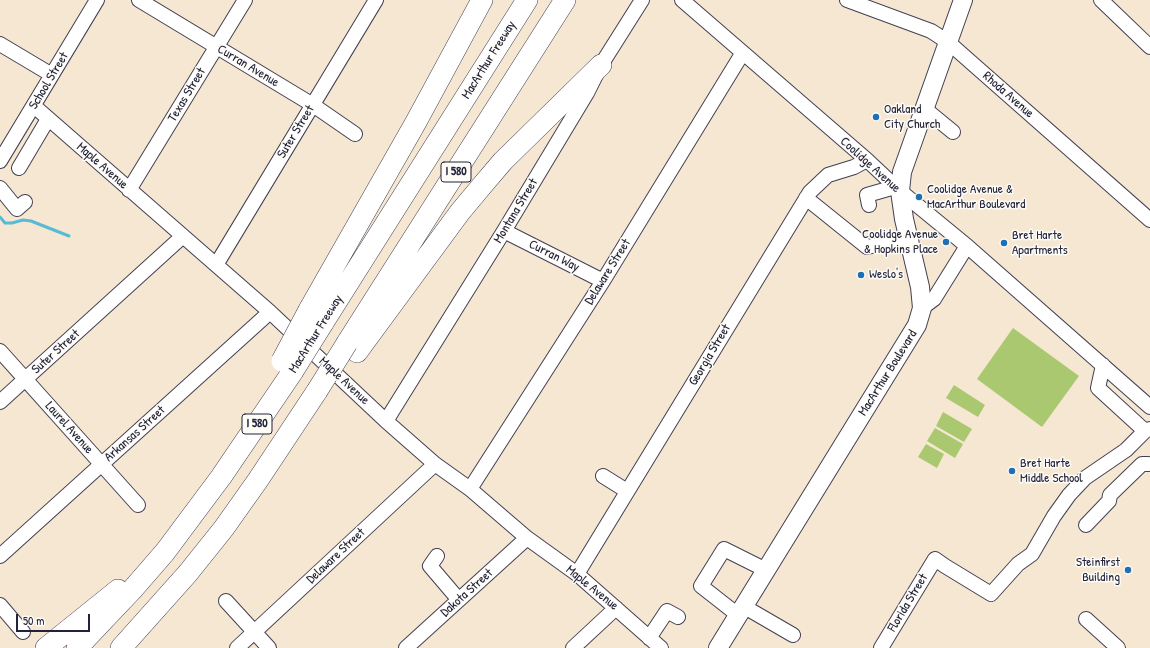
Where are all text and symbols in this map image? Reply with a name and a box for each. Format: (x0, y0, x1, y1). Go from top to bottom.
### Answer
street label: MacArthur Freeway (459, 18, 519, 102)
street label: Curran Avenue (214, 41, 282, 91)
street label: School Street (26, 50, 72, 112)
street label: Texas Street (165, 65, 209, 125)
street label: Rhoda Avenue (979, 69, 1037, 121)
place label: Oakland City Church (884, 102, 940, 133)
street label: Suter Street (274, 103, 318, 161)
marker: Oakland City Church (871, 112, 881, 122)
street label: Coolidge Avenue (837, 134, 903, 196)
street label: Maple Avenue (73, 139, 131, 193)
road number: I 580 (441, 162, 471, 182)
street label: Montana Street (491, 176, 541, 246)
place label: Coolidge Avenue & MacArthur Boulevard (927, 182, 1025, 213)
marker: Coolidge Avenue & MacArthur Boulevard (914, 192, 924, 202)
place label: Coolidge Avenue & Hopkins Place (862, 227, 938, 258)
place label: Bret Harte Apartments (1012, 228, 1068, 259)
street label: Delaware Street (582, 236, 634, 308)
street label: Curran Way (526, 237, 582, 275)
marker: Coolidge Avenue & Hopkins Place (941, 237, 951, 247)
marker: Bret Harte Apartments (999, 238, 1009, 248)
place label: Weslo's (869, 267, 903, 283)
marker: Weslo's (856, 270, 866, 280)
street label: MacArthur Freeway (286, 292, 346, 376)
street label: Georgia Street (686, 322, 734, 388)
street label: Suter Street (29, 326, 83, 378)
street label: MacArthur Boulevard (855, 327, 921, 419)
street label: Maple Avenue (316, 354, 372, 408)
street label: Laurel Avenue (42, 399, 96, 457)
street label: Arkansas Street (102, 403, 168, 465)
road number: I 580 (242, 414, 272, 434)
place label: Bret Harte Middle School (1020, 456, 1083, 487)
marker: Bret Harte Middle School (1007, 466, 1017, 476)
street label: Delaware Street (303, 525, 369, 587)
place label: Steinfirst Building (1076, 555, 1120, 586)
street label: Maple Avenue (563, 562, 621, 614)
marker: Steinfirst Building (1123, 565, 1133, 575)
street label: Dakota Street (438, 566, 496, 620)
street label: Florida Street (885, 571, 931, 635)
scale bar (18, 606, 92, 632)
text: 50 m (23, 612, 44, 629)

